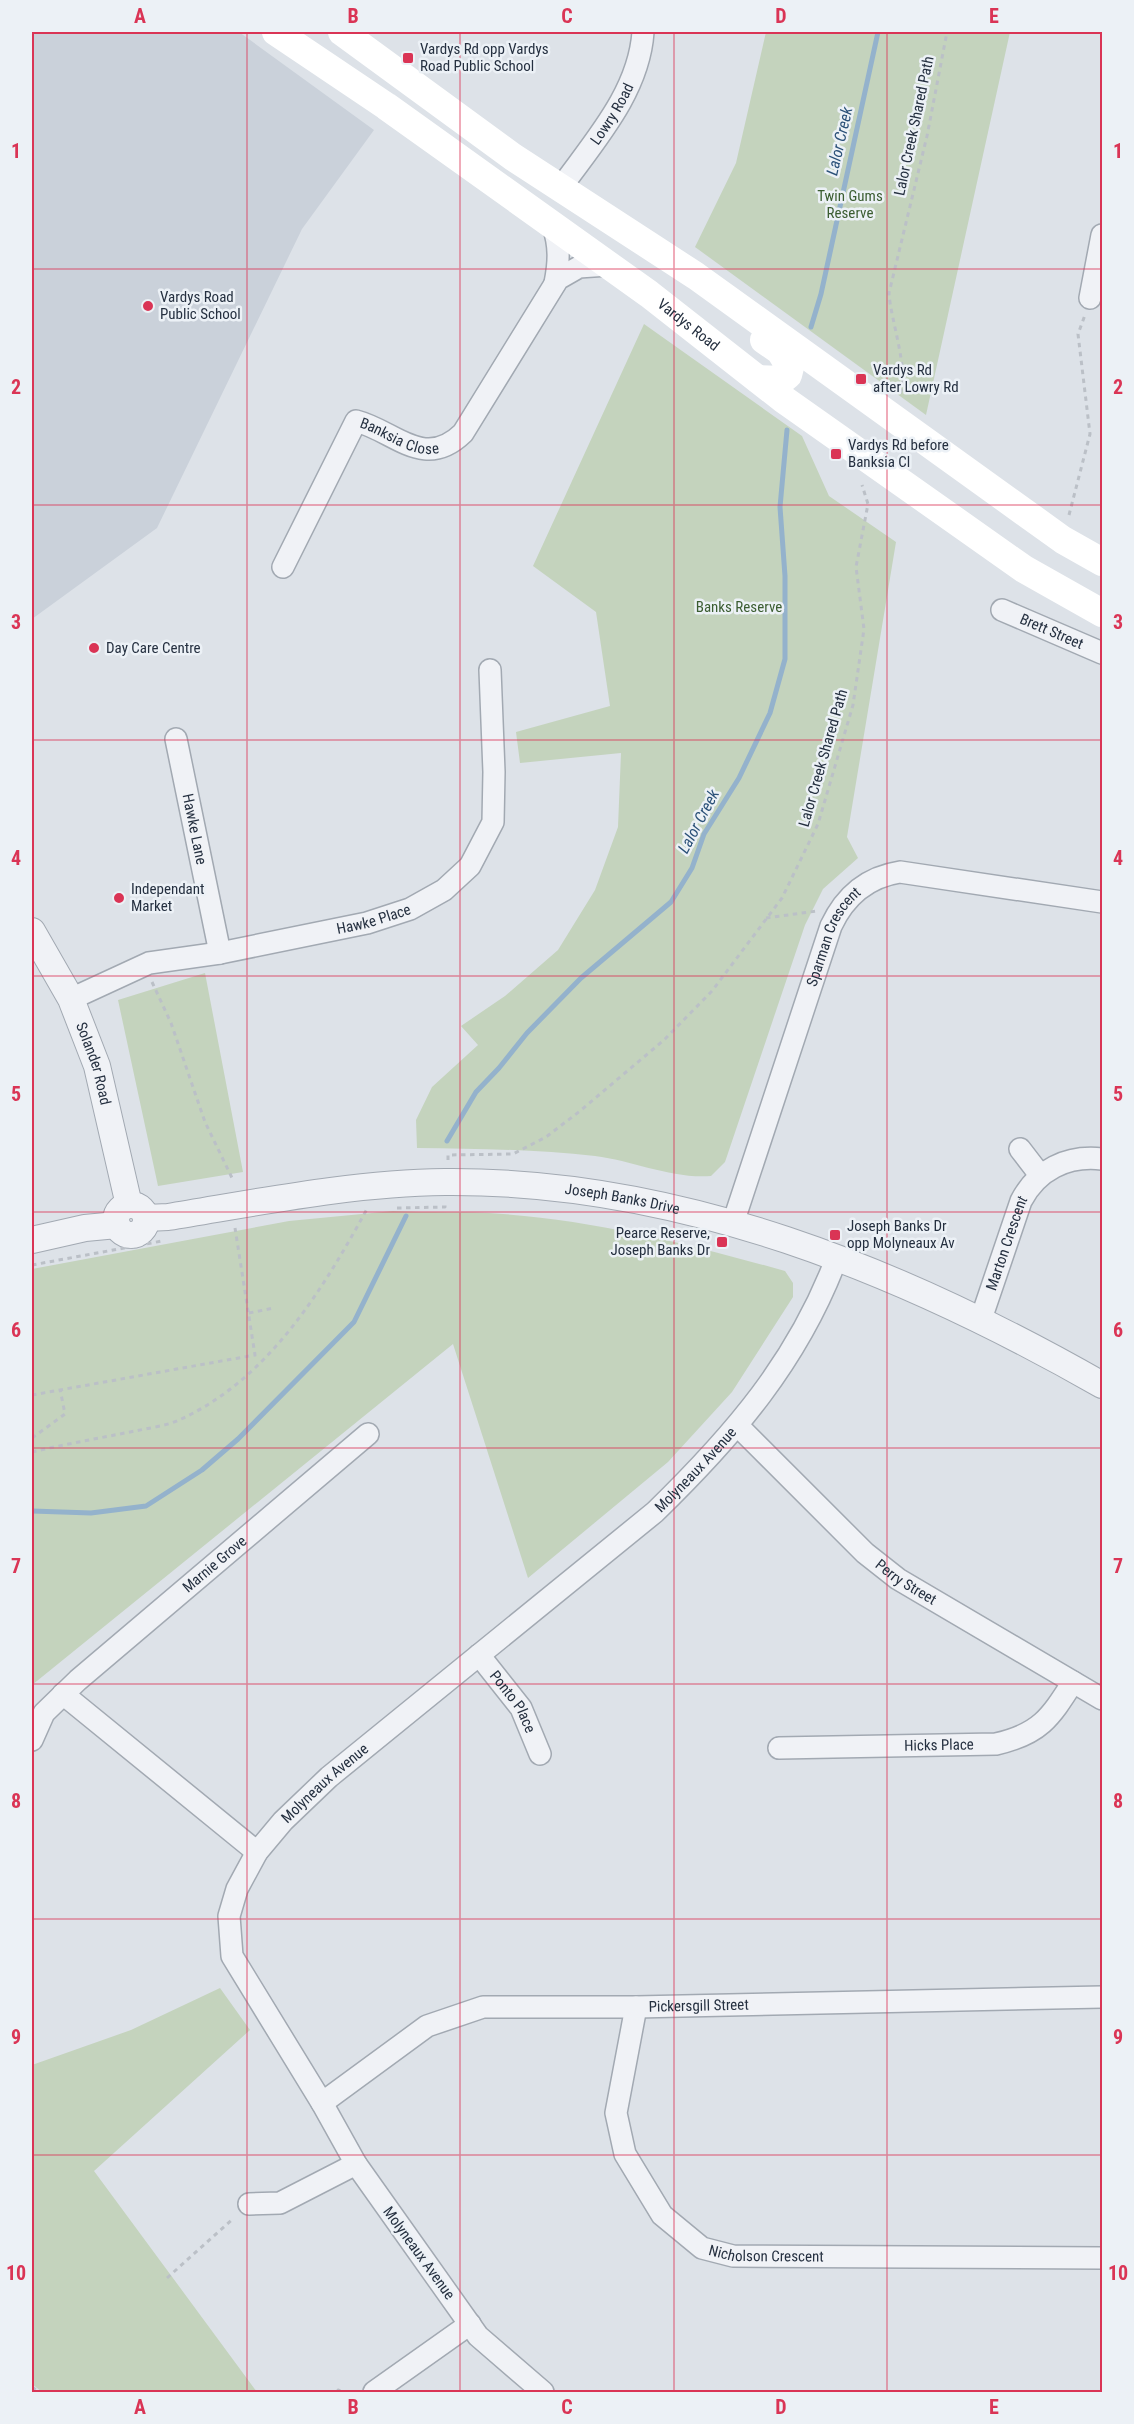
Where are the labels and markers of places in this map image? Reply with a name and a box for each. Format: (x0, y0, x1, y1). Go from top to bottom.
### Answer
place label: Vardys Rd opp Vardys Road Public School (420, 40, 549, 75)
marker: Vardys Rd opp Vardys Road Public School (401, 51, 415, 65)
place label: Vardys Road Public School (160, 288, 241, 323)
marker: Vardys Road Public School (141, 299, 155, 313)
place label: Vardys Rd after Lowry Rd (873, 361, 959, 396)
marker: Vardys Rd after Lowry Rd (854, 372, 868, 386)
place label: Vardys Rd before Banksia Cl (848, 436, 949, 471)
marker: Vardys Rd before Banksia Cl (829, 447, 843, 461)
place label: Day Care Centre (106, 639, 201, 657)
marker: Day Care Centre (87, 641, 101, 655)
place label: Independant Market (131, 880, 205, 915)
marker: Independant Market (112, 891, 126, 905)
place label: Joseph Banks Dr opp Molyneaux Av (847, 1217, 955, 1252)
place label: Pearce Reserve, Joseph Banks Dr (610, 1224, 710, 1259)
marker: Joseph Banks Dr opp Molyneaux Av (828, 1228, 842, 1242)
marker: Pearce Reserve, Joseph Banks Dr (715, 1235, 729, 1249)

